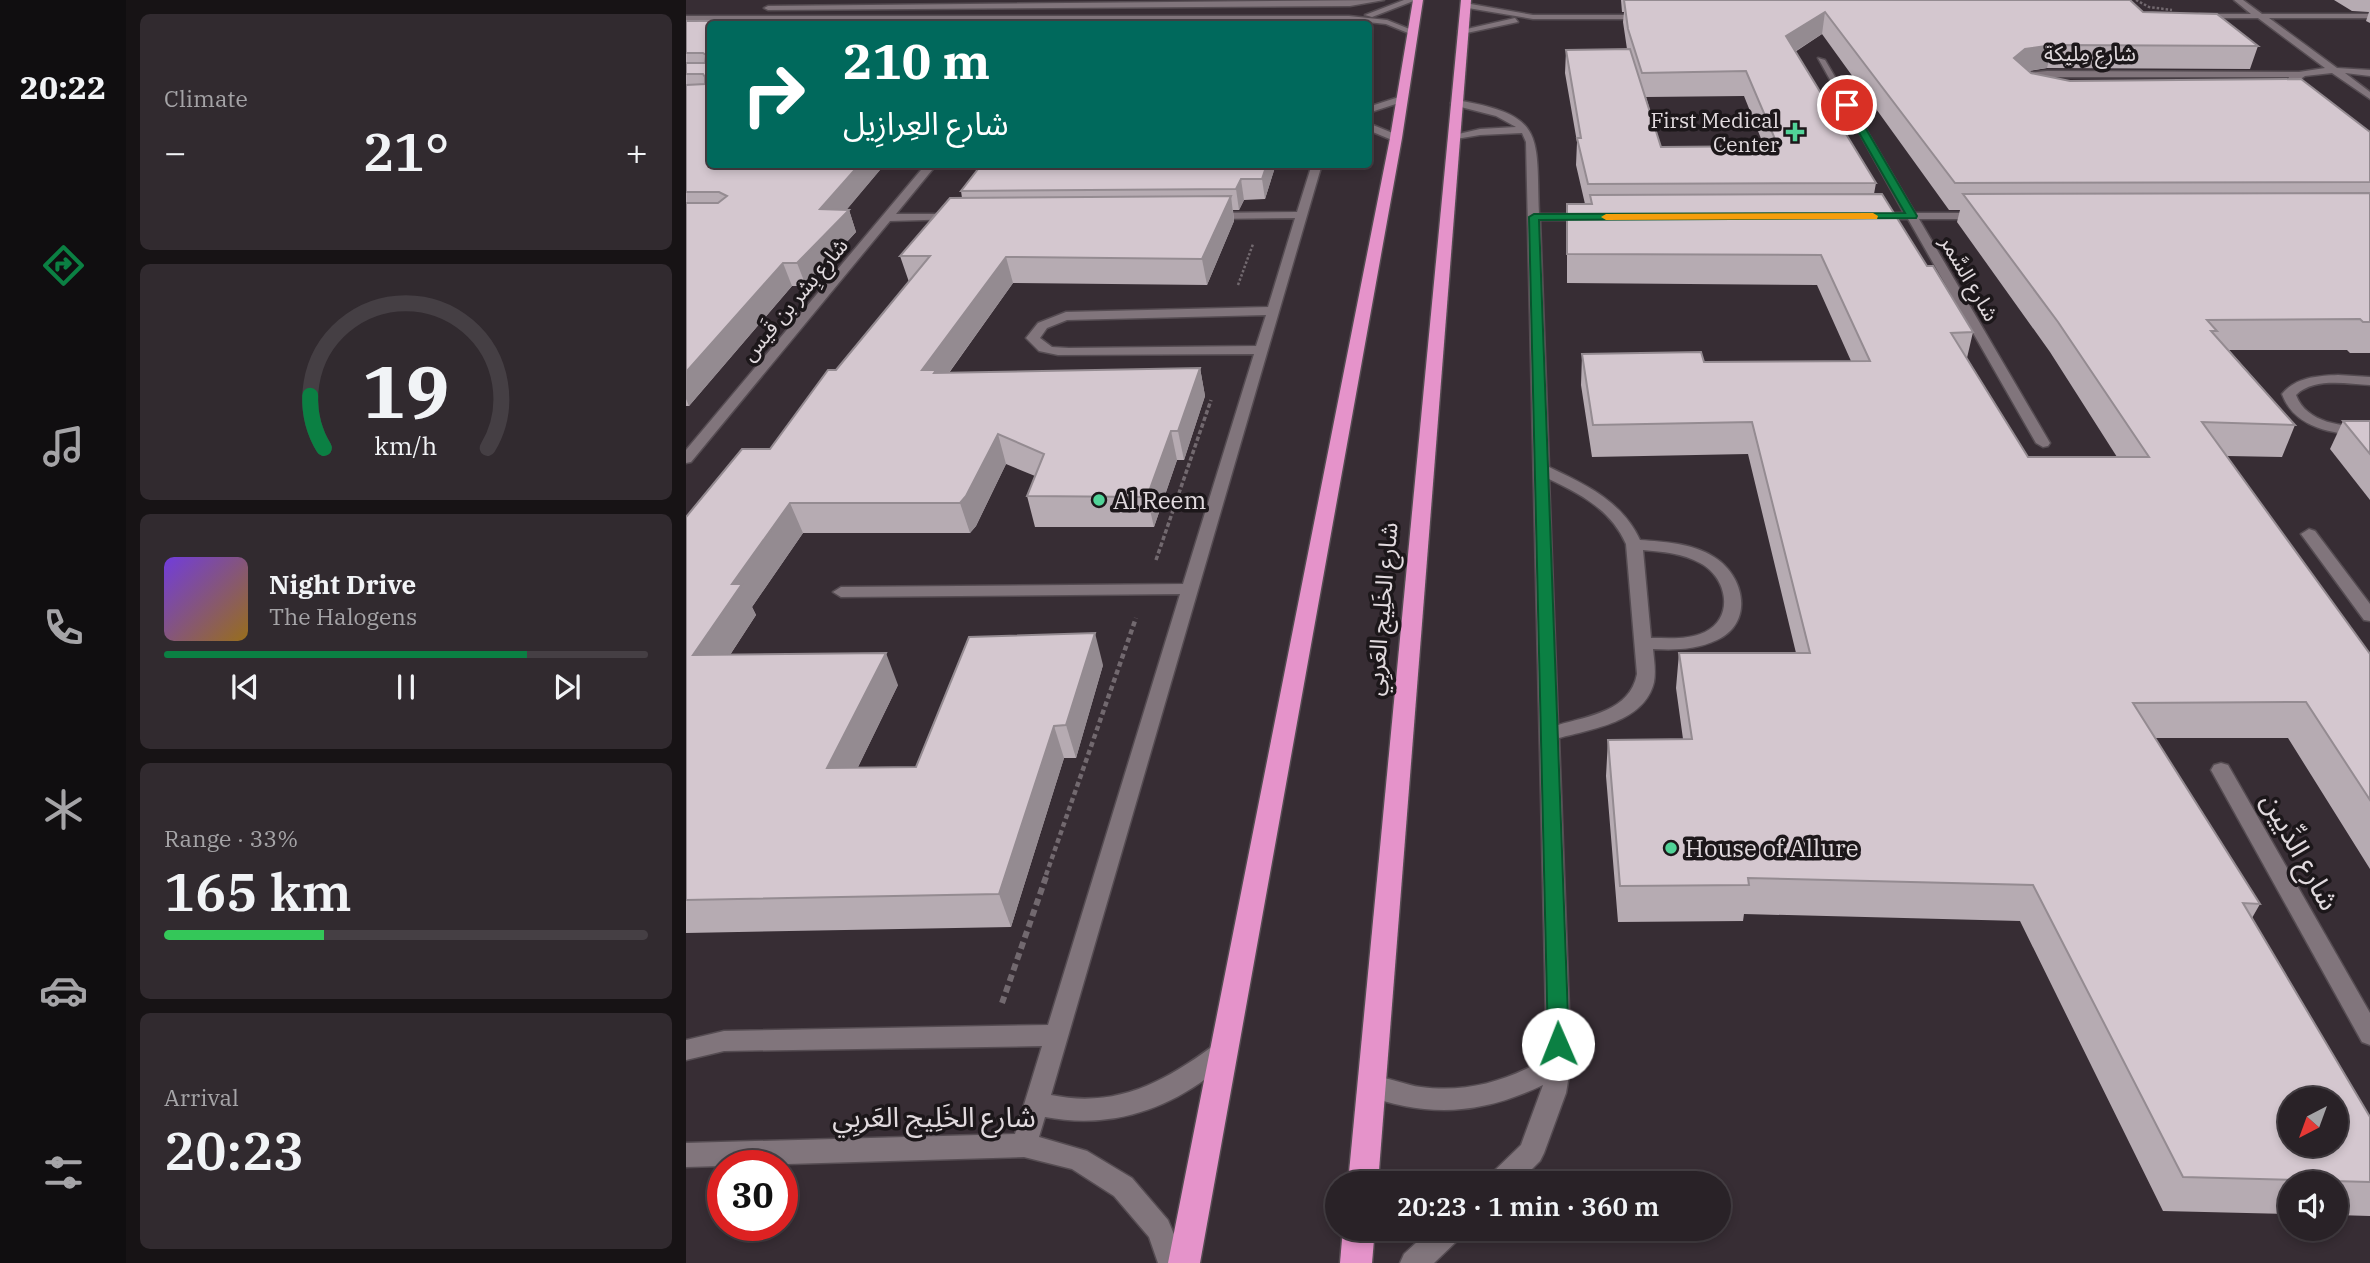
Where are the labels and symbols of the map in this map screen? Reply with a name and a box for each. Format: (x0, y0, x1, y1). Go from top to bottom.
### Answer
street label: شارع مِليكة (2044, 39, 2136, 69)
pin (1817, 75, 1877, 135)
place label: First Medical Center (1650, 106, 1780, 158)
marker: First Medical Center (1785, 122, 1805, 142)
street label: شارع السَّمر (1932, 229, 2006, 327)
street label: شارع بِشر بن قَيس (734, 232, 855, 368)
place label: Al Reem (1113, 484, 1206, 516)
marker: Al Reem (1091, 492, 1107, 508)
street label: شارع الخَلِيج العَربِي (1357, 521, 1408, 697)
street label: شارع الدِّيين (2251, 786, 2348, 918)
place label: House of Allure (1685, 832, 1859, 864)
marker: House of Allure (1663, 840, 1679, 856)
position arrow (1521, 1007, 1595, 1081)
north arrow (2278, 1087, 2348, 1157)
street label: شارع الخَلِيج العَربِي (832, 1098, 1036, 1138)
speed limit sign: 30 (707, 1150, 798, 1241)

